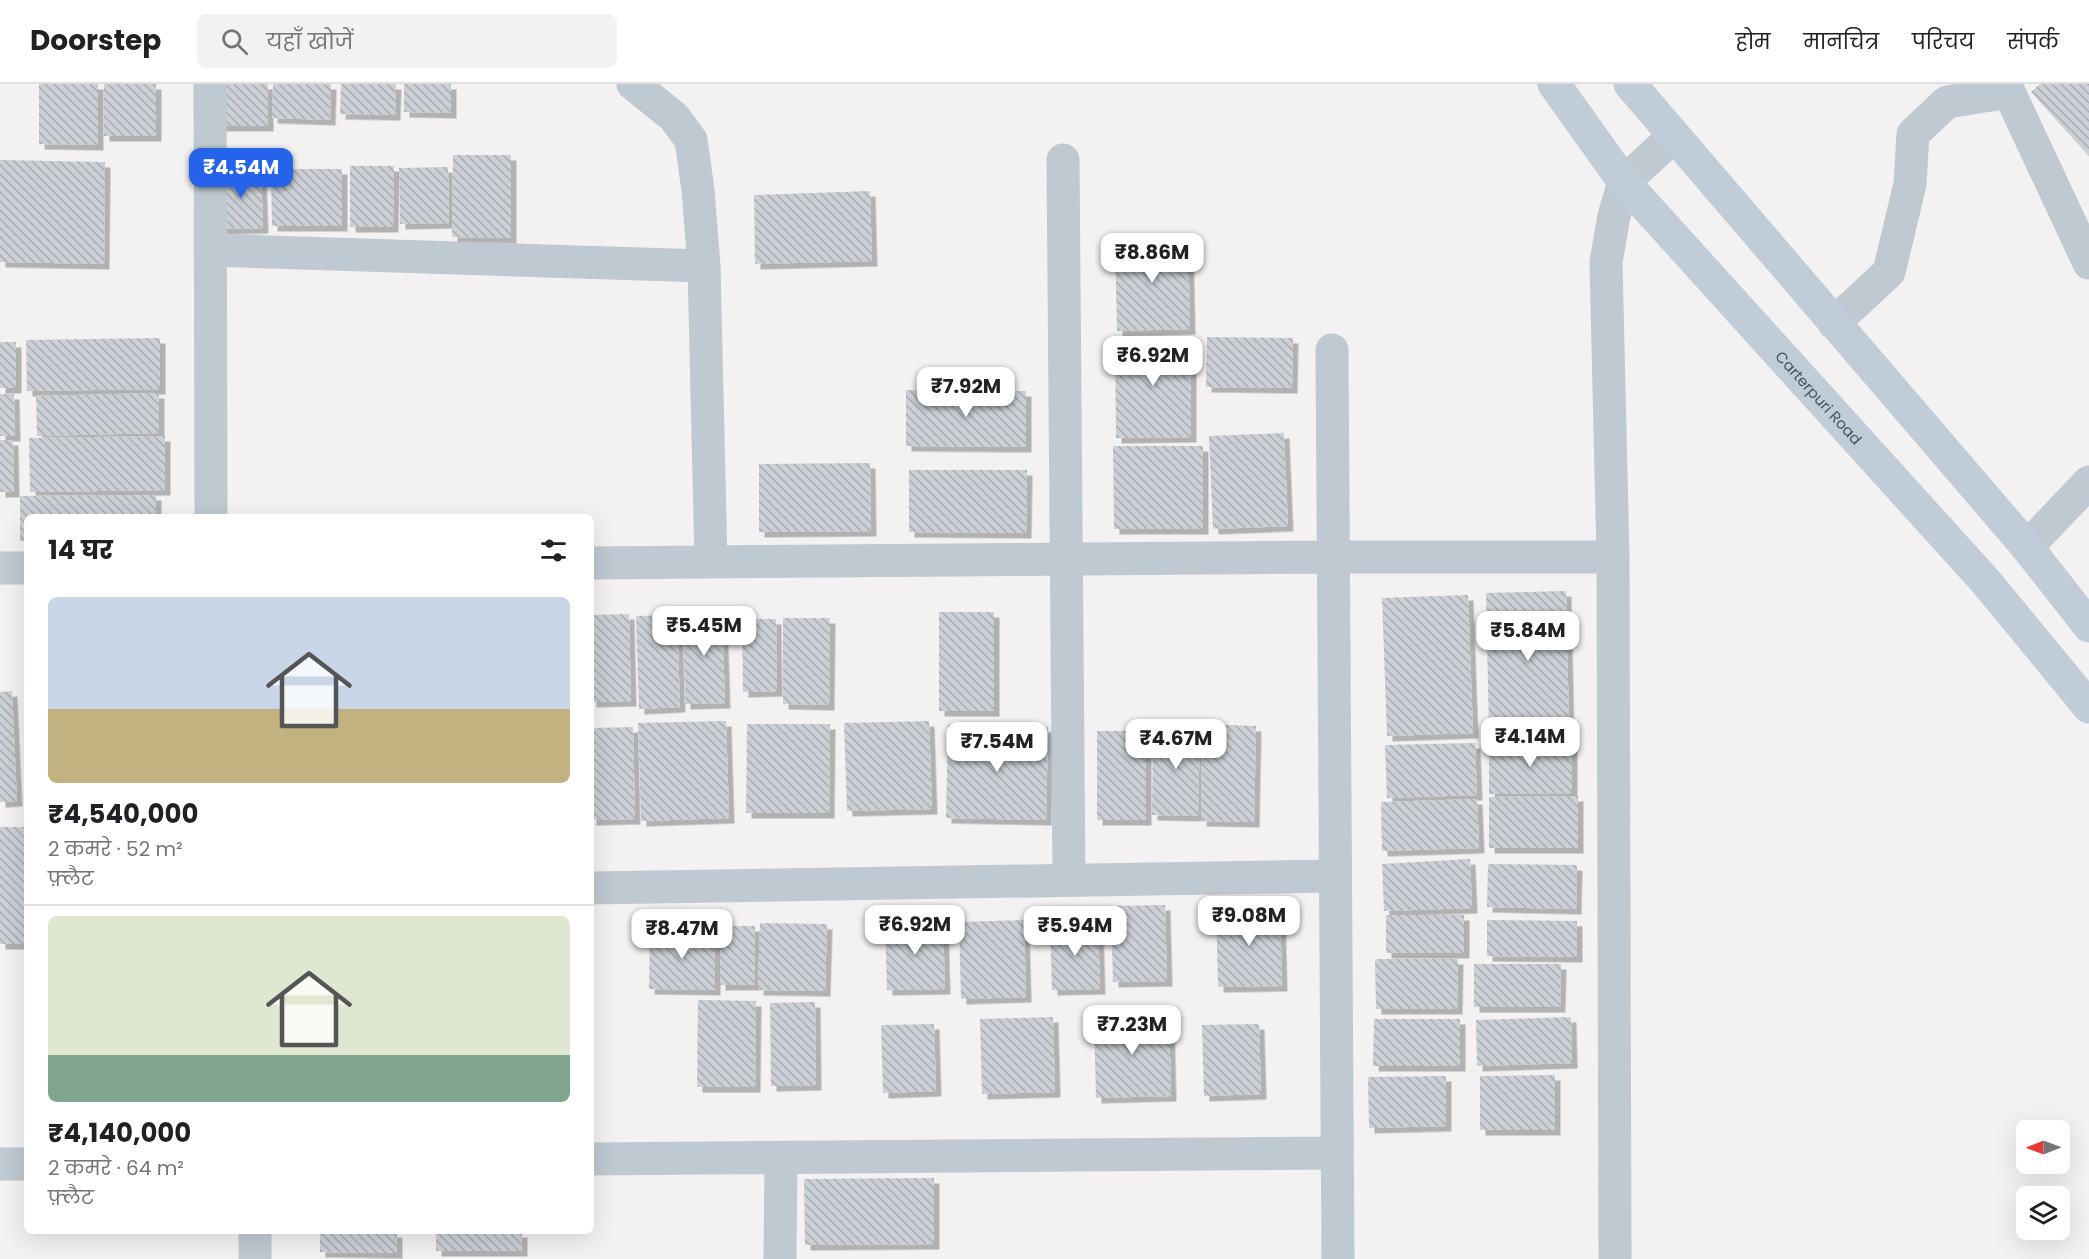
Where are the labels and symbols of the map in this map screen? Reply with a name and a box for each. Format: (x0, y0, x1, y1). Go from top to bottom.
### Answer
pin: ₹4.54M (192, 148, 290, 199)
pin: ₹8.86M (1103, 233, 1201, 284)
pin: ₹6.92M (1104, 336, 1202, 387)
street label: Carterpuri Road (1771, 346, 1867, 449)
pin: ₹7.92M (917, 367, 1015, 418)
pin: ₹5.45M (655, 606, 753, 657)
pin: ₹5.84M (1479, 611, 1577, 662)
pin: ₹4.14M (1481, 717, 1579, 768)
pin: ₹4.67M (1127, 719, 1225, 770)
pin: ₹7.54M (948, 722, 1046, 773)
pin: ₹9.08M (1200, 896, 1298, 947)
pin: ₹6.92M (866, 905, 964, 956)
pin: ₹5.94M (1026, 906, 1124, 957)
pin: ₹8.47M (633, 909, 731, 960)
pin: ₹7.23M (1083, 1005, 1181, 1056)
north arrow (2016, 1120, 2070, 1174)

